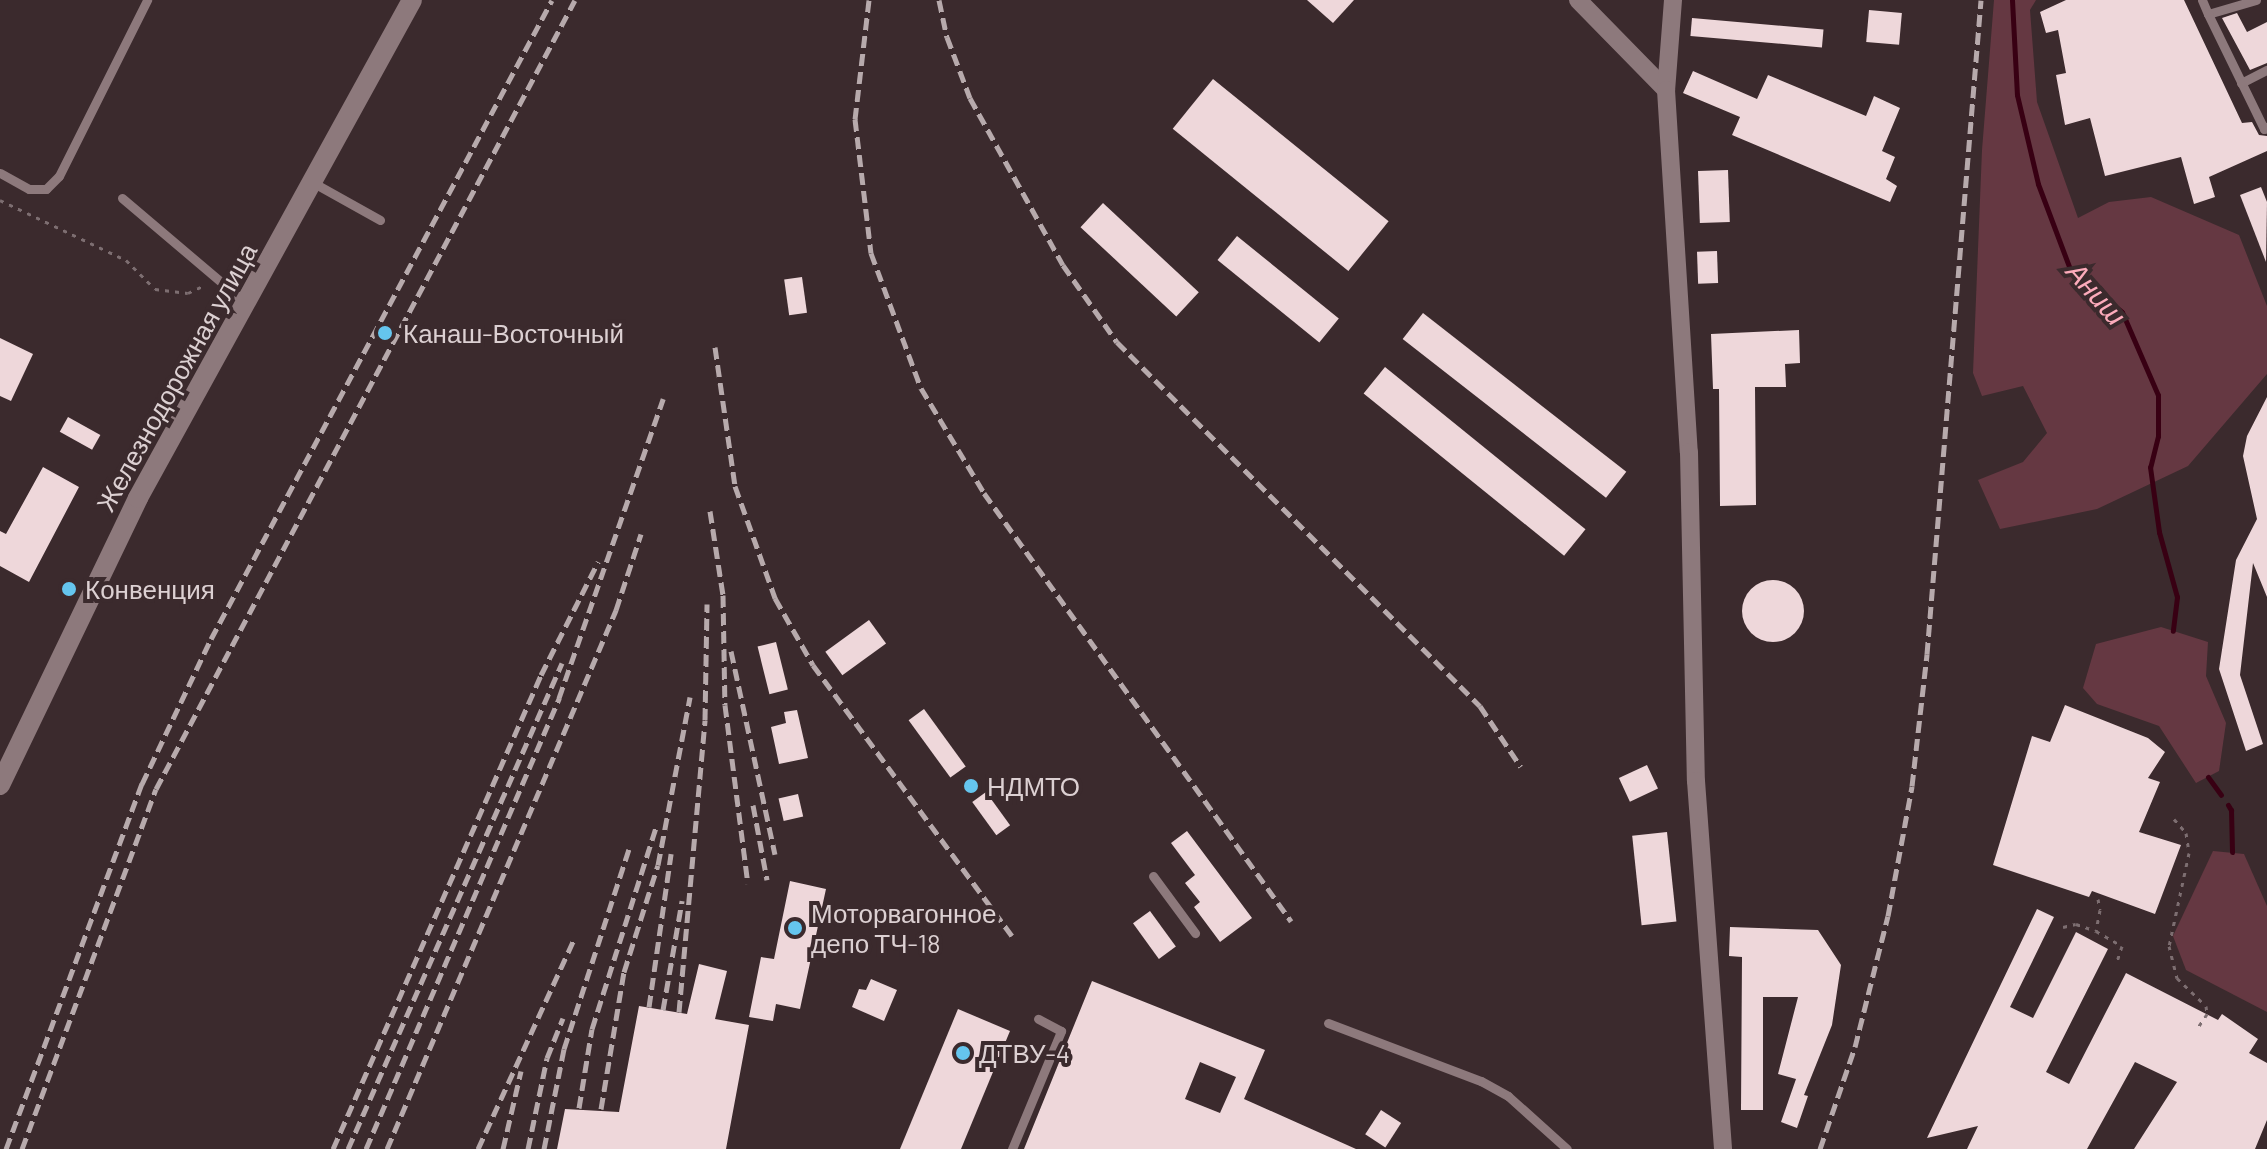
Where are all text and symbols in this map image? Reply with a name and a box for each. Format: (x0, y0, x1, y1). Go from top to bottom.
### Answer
street label: Железнодорожная улица (89, 237, 263, 517)
water label: Аниш (2060, 254, 2134, 332)
place label: Канаш-Восточный (403, 317, 624, 349)
marker: Канаш-Восточный (374, 322, 396, 344)
place label: Конвенция (85, 573, 215, 605)
marker: Конвенция (60, 580, 78, 598)
place label: НДМТО (987, 770, 1080, 802)
marker: НДМТО (962, 777, 980, 795)
place label: Моторвагонное депо ТЧ-18 (811, 897, 996, 958)
marker: Моторвагонное депо ТЧ-18 (786, 919, 804, 937)
place label: ДТВУ-4 (979, 1037, 1070, 1069)
marker: ДТВУ-4 (954, 1044, 972, 1062)

